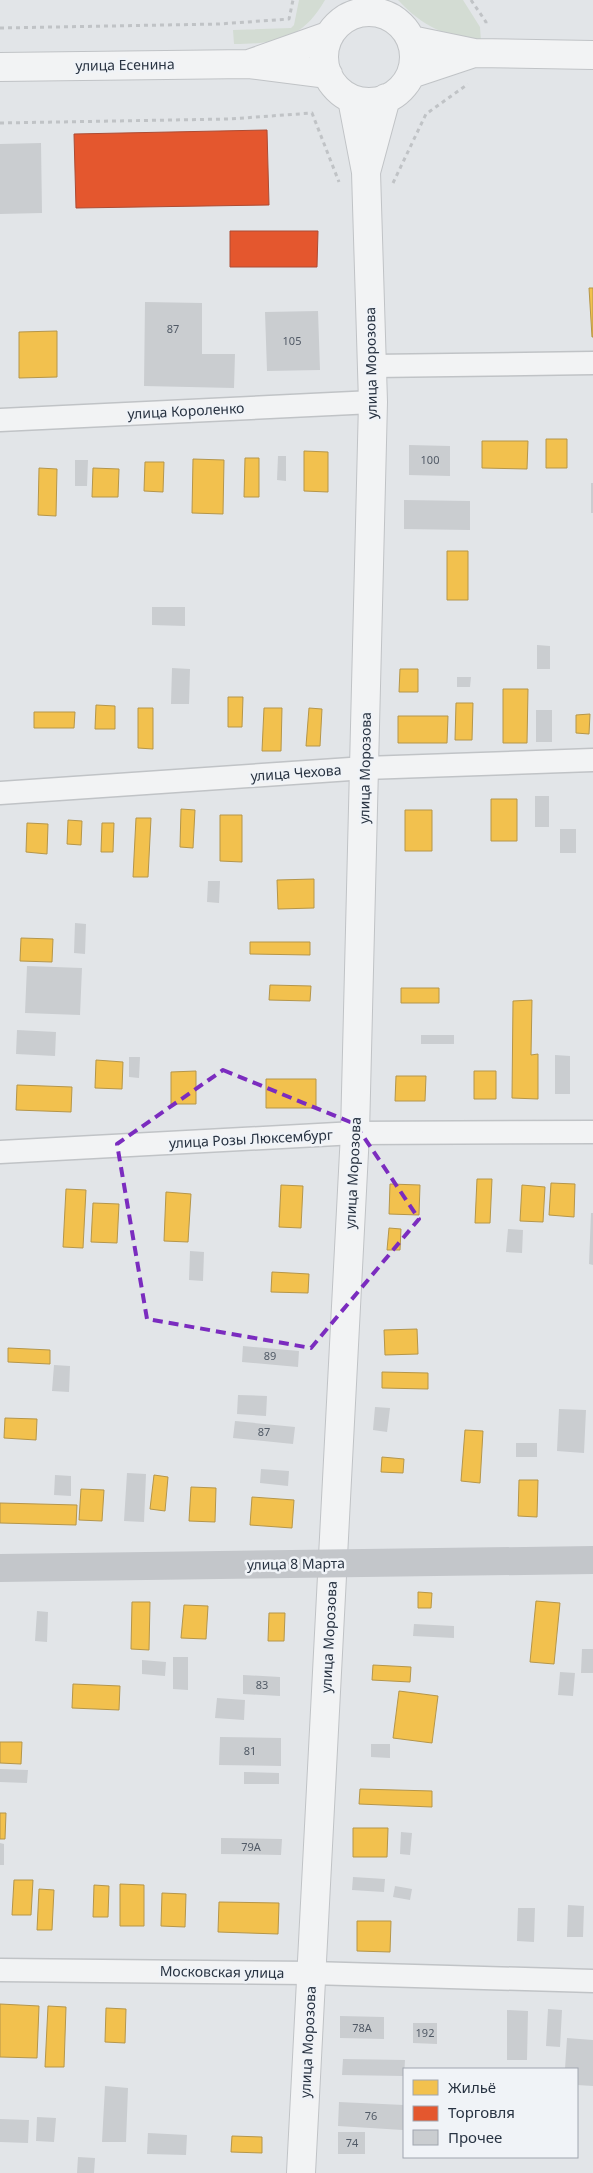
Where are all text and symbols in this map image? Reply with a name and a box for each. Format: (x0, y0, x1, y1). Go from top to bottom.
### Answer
street label: улица Есенина (75, 54, 175, 75)
street label: улица Морозова (360, 307, 381, 419)
house number: 87 (167, 321, 179, 336)
house number: 105 (283, 333, 301, 348)
street label: улица Короленко (127, 398, 245, 423)
house number: 100 (421, 452, 439, 467)
street label: улица Морозова (354, 712, 375, 824)
street label: улица Чехова (250, 760, 342, 785)
street label: улица Морозова (340, 1117, 365, 1229)
street label: улица Розы Люксембург (169, 1125, 333, 1152)
house number: 89 (264, 1348, 276, 1363)
house number: 87 (258, 1424, 270, 1439)
street label: улица 8 Марта (247, 1553, 345, 1574)
street label: улица Морозова (316, 1581, 341, 1693)
house number: 83 (256, 1677, 268, 1692)
house number: 81 (244, 1743, 256, 1758)
house number: 79А (241, 1839, 262, 1854)
street label: Московская улица (160, 1961, 284, 1982)
street label: улица Морозова (295, 1986, 320, 2098)
house number: 78А (352, 2020, 373, 2035)
house number: 192 (416, 2025, 434, 2040)
legend (403, 2068, 578, 2158)
text: Жильё (448, 2077, 496, 2097)
text: Торговля (448, 2102, 515, 2122)
house number: 76 (365, 2108, 377, 2123)
text: Прочее (448, 2127, 502, 2147)
house number: 74 (346, 2135, 359, 2150)

